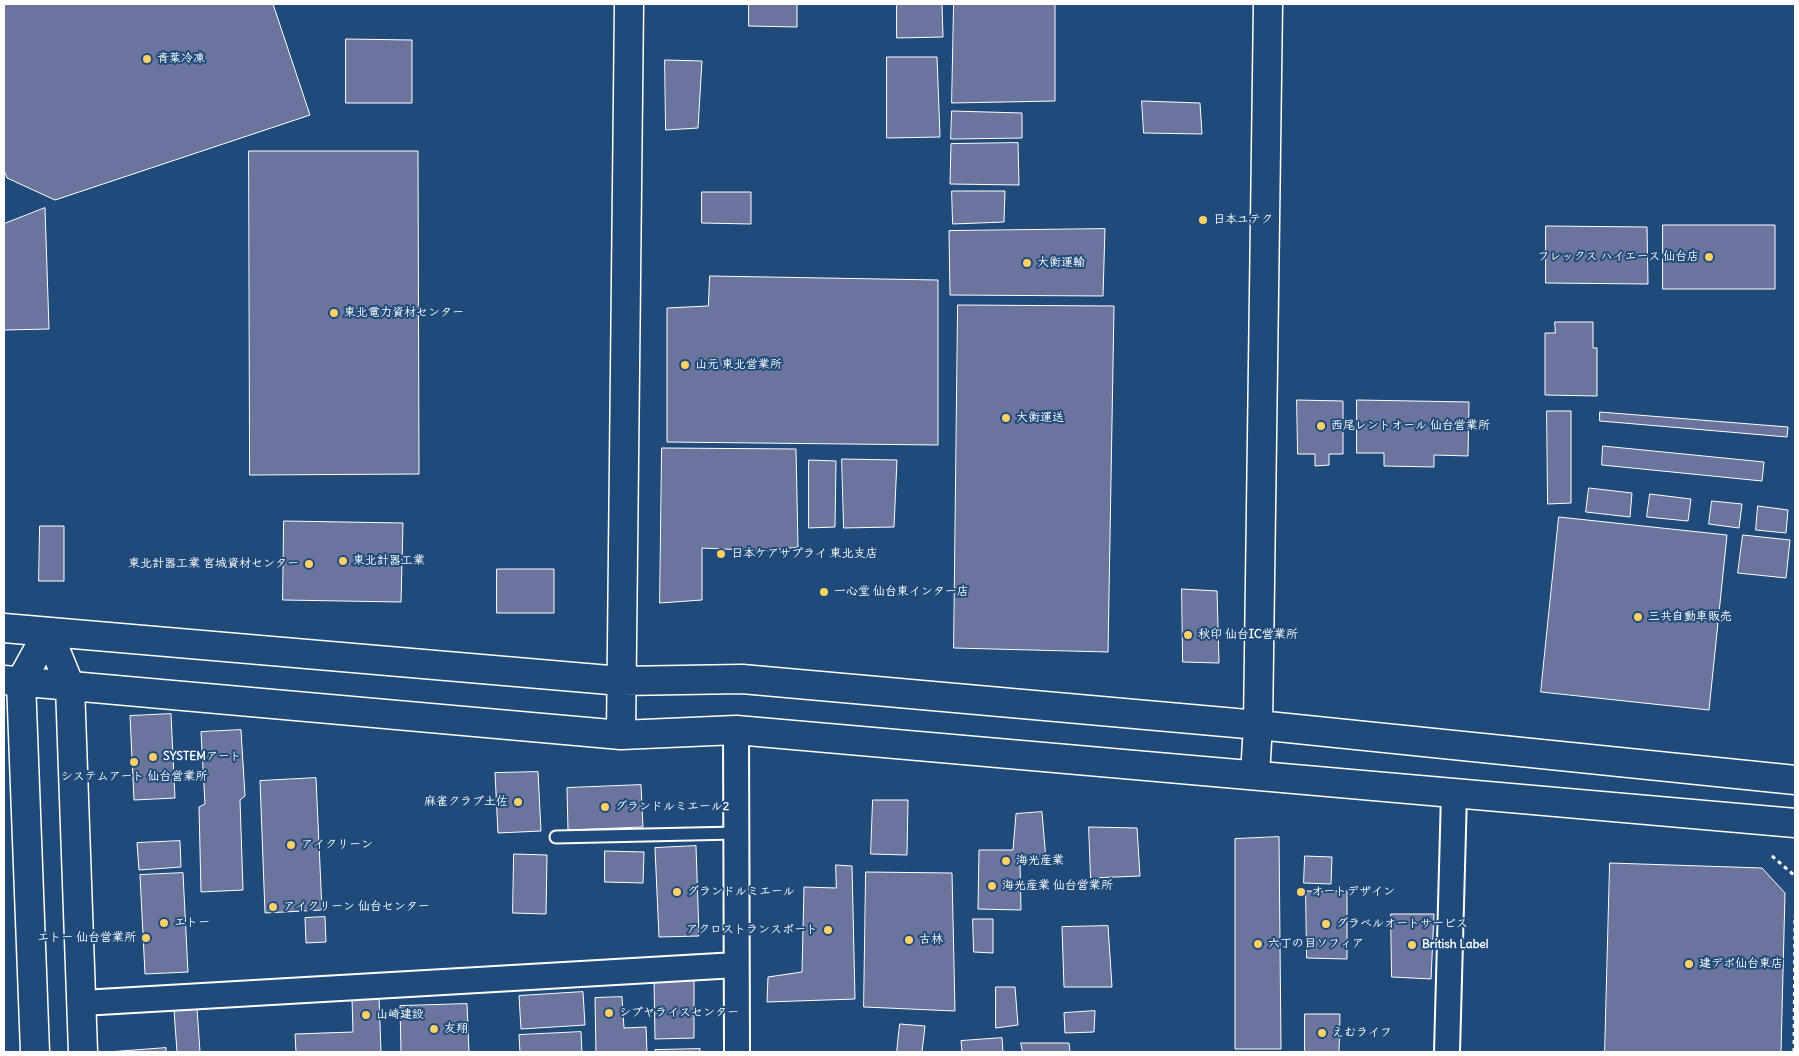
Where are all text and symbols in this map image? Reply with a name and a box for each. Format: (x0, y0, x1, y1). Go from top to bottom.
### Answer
place label: 青葉冷凍 (157, 52, 205, 66)
marker: 青葉冷凍 (141, 53, 153, 65)
place label: 日本ユテク (1213, 213, 1273, 227)
marker: 日本ユテク (1197, 214, 1209, 226)
place label: フレックス ハイエース 仙台店 (1538, 250, 1699, 264)
marker: フレックス ハイエース 仙台店 (1703, 251, 1715, 263)
place label: 大衡運輸 (1037, 256, 1085, 270)
marker: 大衡運輸 (1021, 257, 1033, 269)
place label: 東北電力資材センター (344, 306, 464, 320)
marker: 東北電力資材センター (328, 307, 340, 319)
place label: 山元 東北営業所 (695, 358, 782, 372)
marker: 山元 東北営業所 (679, 359, 691, 371)
place label: 大衡運送 (1016, 411, 1064, 425)
marker: 大衡運送 (1000, 412, 1012, 424)
place label: 西尾レントオール 仙台営業所 (1331, 419, 1490, 433)
marker: 西尾レントオール 仙台営業所 (1315, 420, 1327, 432)
place label: 日本ケアサプライ 東北支店 (731, 547, 878, 561)
marker: 日本ケアサプライ 東北支店 (715, 548, 727, 560)
place label: 東北計器工業 (353, 554, 425, 568)
marker: 東北計器工業 (337, 555, 349, 567)
place label: 東北計器工業 宮城資材センター (128, 557, 299, 571)
marker: 東北計器工業 宮城資材センター (303, 558, 315, 570)
place label: 一心堂 仙台東インター店 (834, 585, 969, 599)
marker: 一心堂 仙台東インター店 (818, 586, 830, 598)
place label: 三共自動車販売 (1648, 610, 1732, 624)
marker: 三共自動車販売 (1632, 611, 1644, 623)
place label: 秋印 仙台IC営業所 (1198, 628, 1298, 642)
marker: 秋印 仙台IC営業所 (1182, 629, 1194, 641)
place label: SYSTEMアート (163, 750, 242, 764)
marker: SYSTEMアート (147, 751, 159, 763)
marker: システムアート 仙台営業所 (128, 756, 140, 768)
place label: システムアート 仙台営業所 (61, 770, 207, 784)
place label: 麻雀クラブ土佐 (424, 795, 508, 809)
marker: 麻雀クラブ土佐 (512, 796, 524, 808)
place label: グランドルミエール2 (615, 800, 729, 814)
marker: グランドルミエール2 (599, 801, 611, 813)
place label: アイクリーン (301, 838, 373, 852)
marker: アイクリーン (285, 839, 297, 851)
place label: 海光産業 (1016, 854, 1064, 868)
marker: 海光産業 (1000, 855, 1012, 867)
place label: 海光産業 仙台営業所 (1002, 879, 1113, 893)
marker: 海光産業 仙台営業所 (986, 880, 998, 892)
place label: グランドルミエール (687, 885, 795, 899)
place label: オートデザイン (1311, 885, 1395, 899)
marker: グランドルミエール (671, 886, 683, 898)
marker: オートデザイン (1295, 886, 1307, 898)
place label: アイクリーン 仙台センター (283, 900, 430, 914)
marker: アイクリーン 仙台センター (267, 901, 279, 913)
place label: エトー (174, 916, 210, 930)
marker: エトー (158, 917, 170, 929)
place label: グラベルオートサービス (1336, 917, 1468, 931)
marker: グラベルオートサービス (1320, 918, 1332, 930)
place label: アクロストランスポート (686, 923, 818, 937)
marker: アクロストランスポート (822, 924, 834, 936)
place label: エトー 仙台営業所 (37, 931, 136, 945)
marker: エトー 仙台営業所 (140, 932, 152, 944)
place label: 古林 (919, 933, 943, 947)
marker: 古林 (903, 934, 915, 946)
place label: 六丁の目ソフィア (1268, 937, 1364, 951)
marker: 六丁の目ソフィア (1252, 938, 1264, 950)
place label: British Label (1422, 938, 1488, 952)
marker: British Label (1406, 939, 1418, 951)
place label: 建デポ仙台東店 (1699, 957, 1783, 971)
marker: 建デポ仙台東店 (1683, 958, 1695, 970)
place label: シブヤライスセンター (619, 1006, 739, 1020)
marker: シブヤライスセンター (603, 1007, 615, 1019)
place label: 山崎建設 (376, 1008, 424, 1022)
marker: 山崎建設 (360, 1009, 372, 1021)
place label: 友翔 (444, 1022, 468, 1036)
marker: 友翔 (428, 1023, 440, 1035)
place label: えむライフ (1332, 1026, 1392, 1040)
marker: えむライフ (1316, 1027, 1328, 1039)

